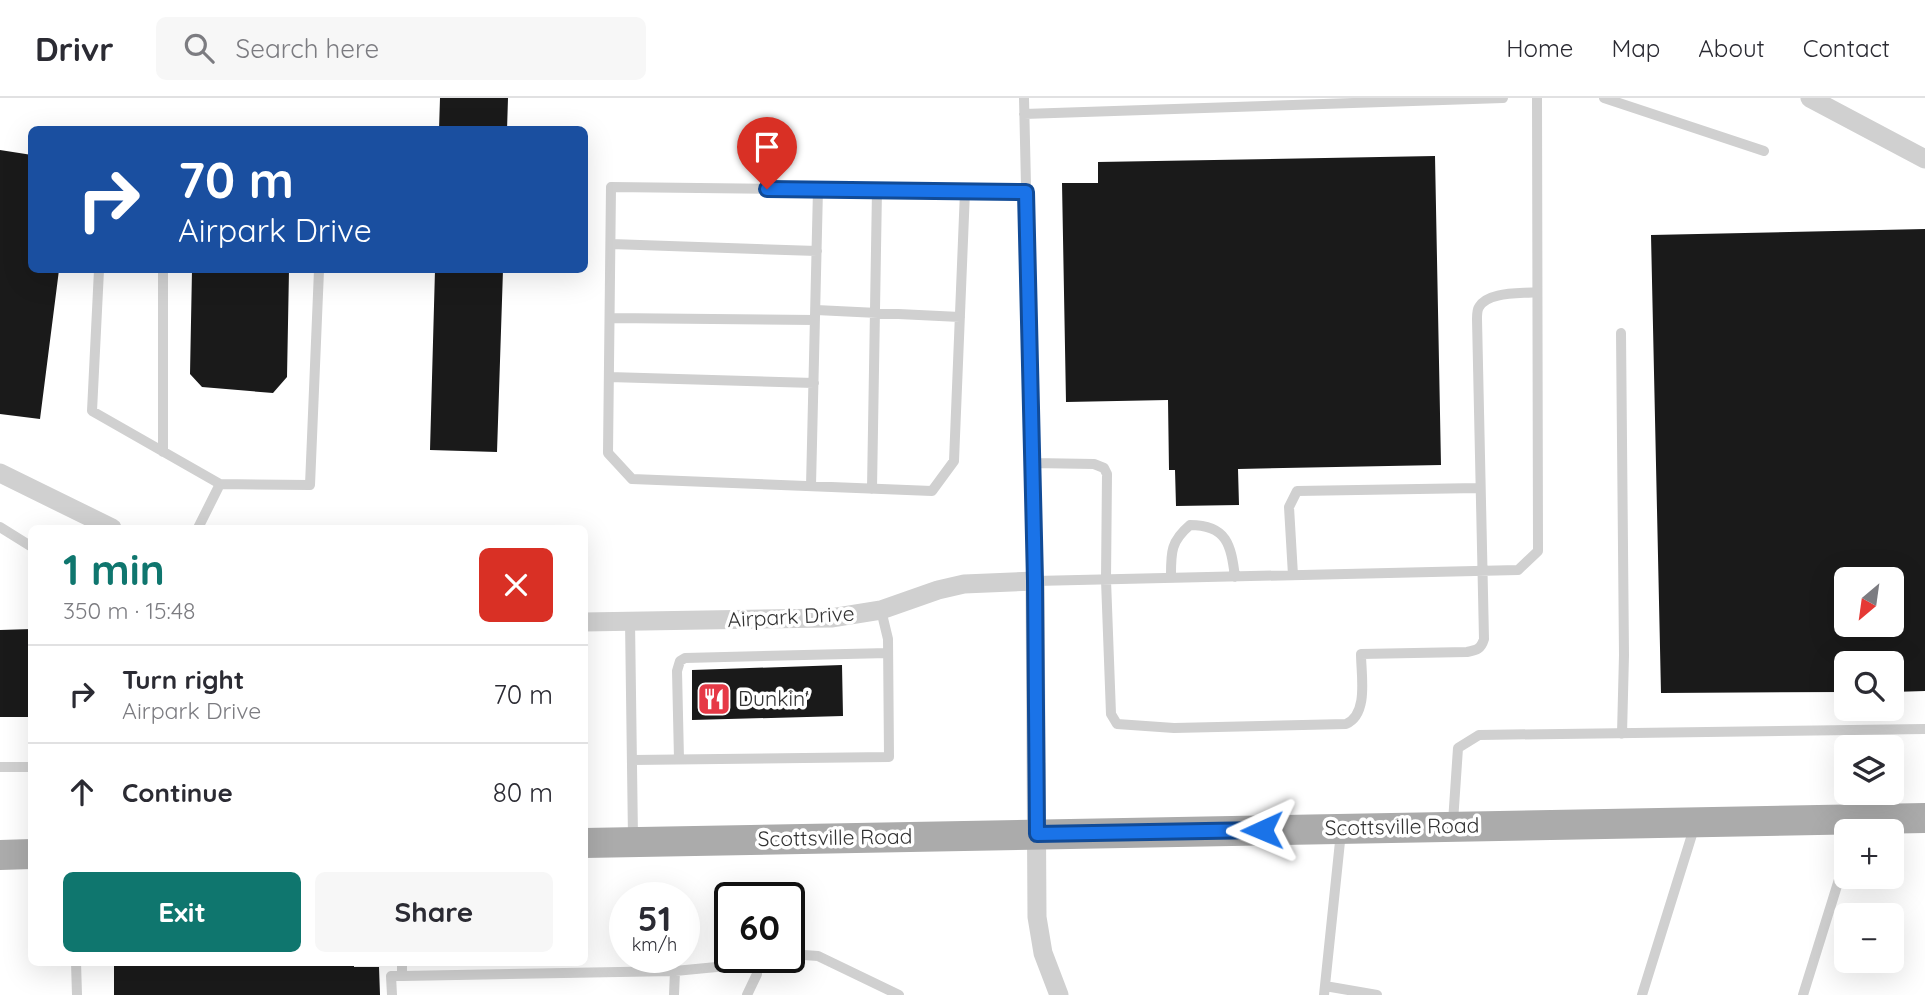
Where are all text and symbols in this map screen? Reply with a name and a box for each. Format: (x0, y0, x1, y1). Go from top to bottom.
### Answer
search box (156, 17, 646, 80)
text: Drivr (35, 28, 114, 69)
icon: search (180, 29, 218, 67)
text: Search here (236, 32, 379, 65)
text: Home (1506, 33, 1573, 63)
text: Map (1611, 33, 1660, 63)
text: About (1698, 33, 1765, 63)
text: Contact (1803, 33, 1890, 63)
pin (737, 117, 797, 189)
icon: arrive (748, 128, 786, 166)
text: 70 m (178, 149, 294, 210)
icon: right (63, 154, 154, 245)
text: Airpark Drive (178, 210, 372, 250)
text: 1 min (63, 543, 165, 596)
button: close (479, 548, 553, 622)
north arrow (1834, 567, 1904, 637)
map controls (1834, 567, 1904, 973)
text: 350 m · 15:48 (63, 596, 195, 625)
street label: Airpark Drive (727, 600, 855, 632)
button: search (1834, 651, 1904, 721)
text: Turn right (122, 663, 244, 696)
icon: right (63, 675, 101, 713)
text: 70 m (493, 678, 553, 711)
restaurant icon: Dunkin' (695, 680, 733, 718)
place label: Dunkin' (738, 685, 809, 711)
text: Airpark Drive (122, 696, 261, 725)
button: layers (1834, 735, 1904, 805)
icon: ahead (63, 773, 101, 811)
text: Continue (122, 776, 233, 809)
text: 80 m (493, 776, 553, 809)
position arrow (1225, 793, 1299, 867)
street label: Scottsville Road (1324, 812, 1480, 840)
button: + (1834, 819, 1904, 889)
street label: Scottsville Road (757, 823, 913, 851)
button: Exit (63, 872, 301, 952)
button: Share (315, 872, 553, 952)
speed limit sign: 60 (714, 882, 805, 973)
text: 51 (638, 896, 671, 940)
button: − (1834, 903, 1904, 973)
text: km/h (632, 933, 677, 956)

